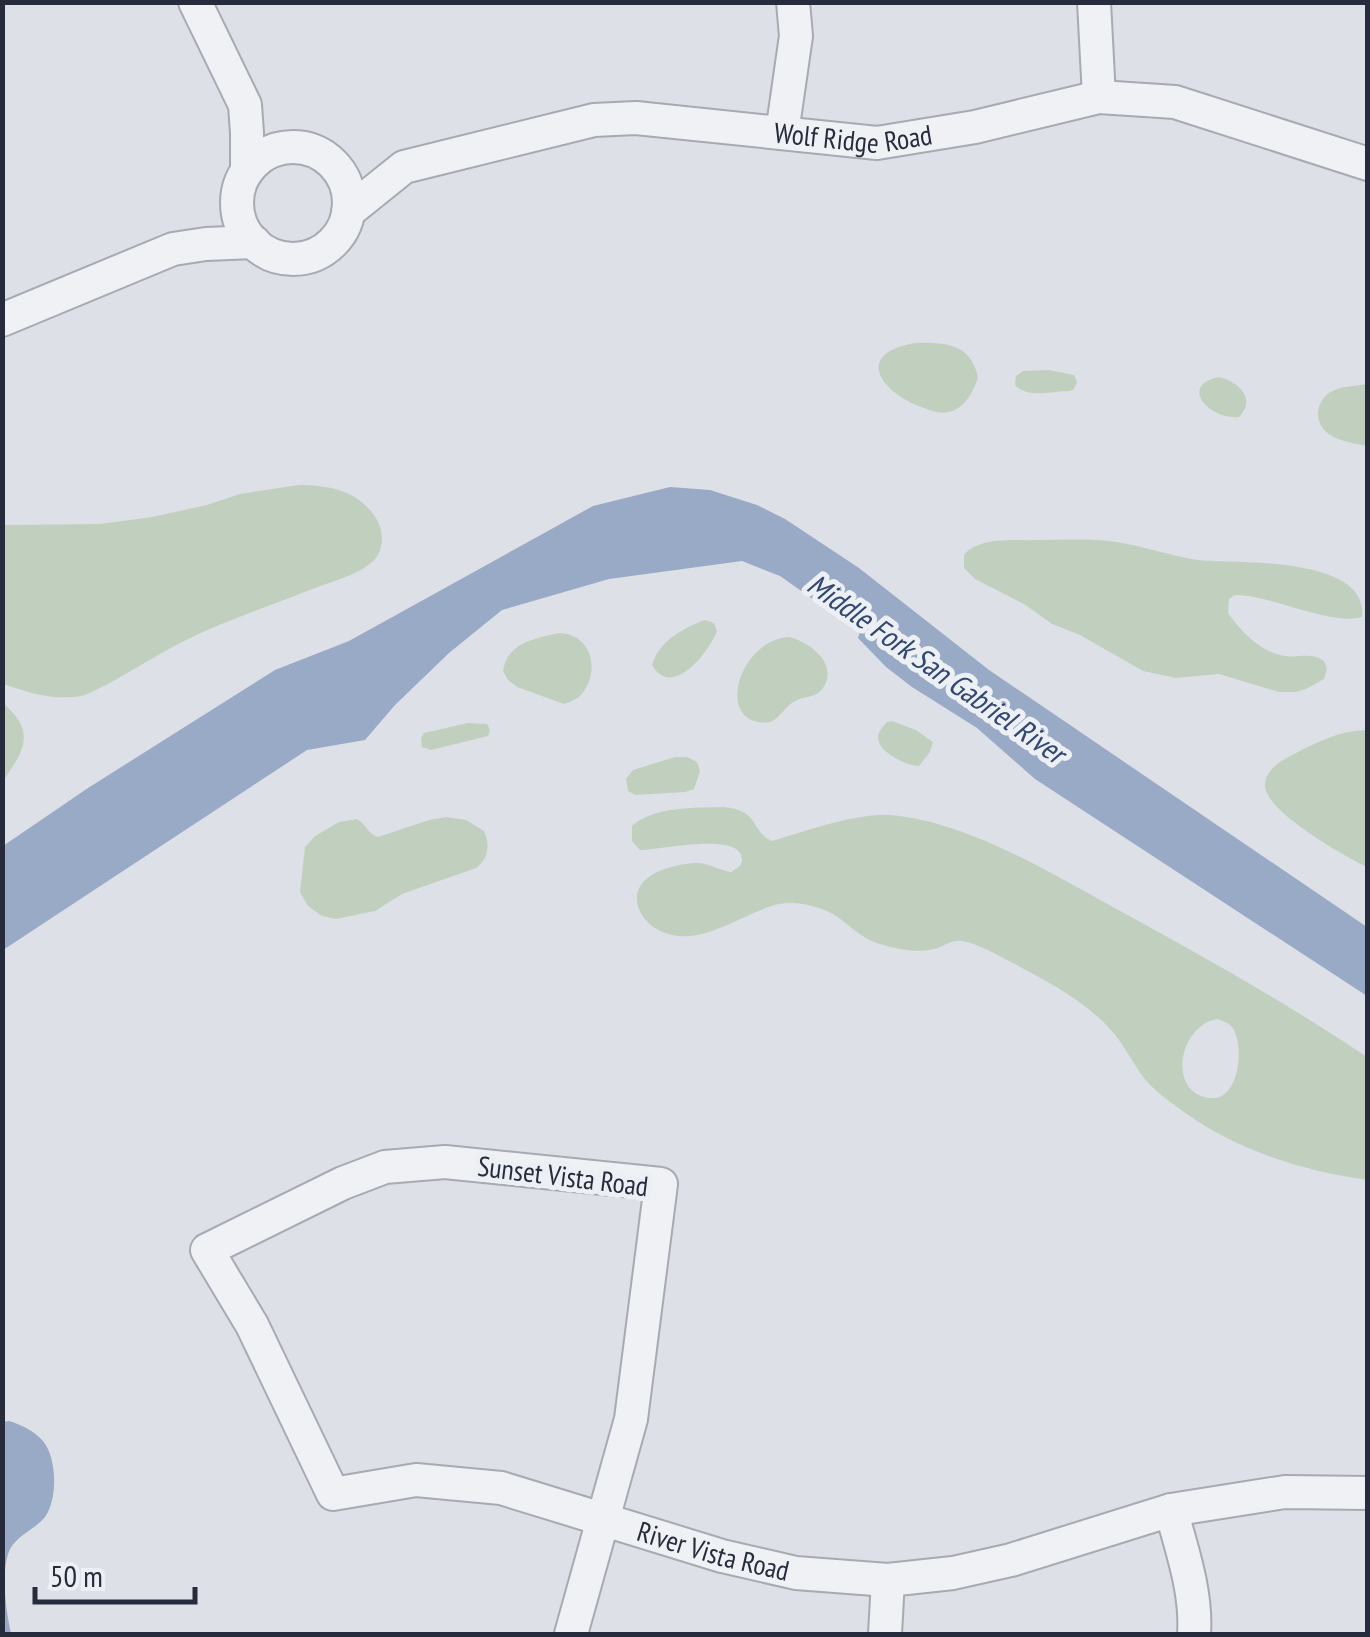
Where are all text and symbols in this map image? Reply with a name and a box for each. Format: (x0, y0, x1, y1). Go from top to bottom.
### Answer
street label: Wolf Ridge Road (772, 113, 935, 161)
water label: Middle Fork San Gabriel River (800, 564, 1076, 774)
street label: Sunset Vista Road (476, 1147, 650, 1204)
street label: River Vista Road (633, 1512, 793, 1589)
scale bar (35, 1542, 195, 1604)
text: 50 m (50, 1556, 103, 1595)

